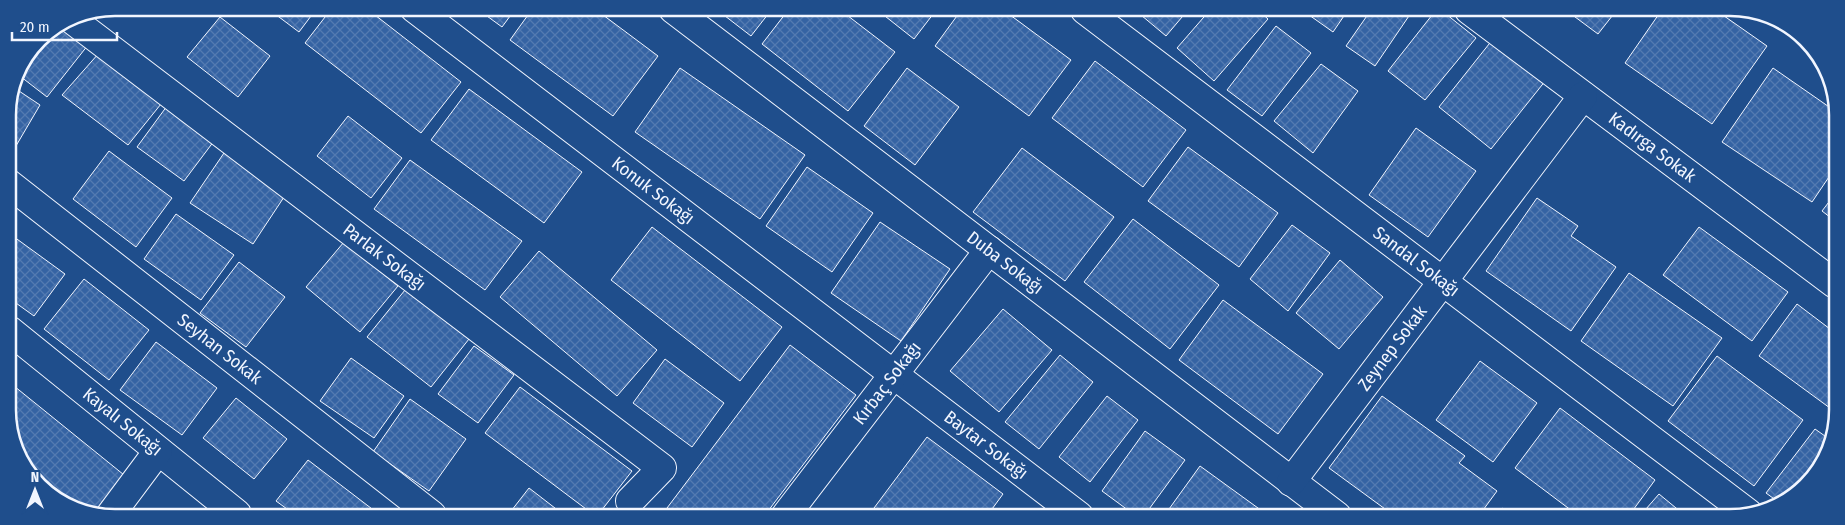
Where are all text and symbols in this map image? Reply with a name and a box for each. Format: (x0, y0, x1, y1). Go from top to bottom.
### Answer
scale bar (12, 10, 118, 42)
text: 20 m (20, 18, 50, 36)
street label: Kadırga Sokak (1604, 107, 1701, 187)
street label: Konuk Sokağı (607, 152, 699, 229)
street label: Parlak Sokağı (339, 219, 430, 295)
street label: Sandal Sokağı (1369, 222, 1464, 301)
street label: Duba Sokağı (963, 226, 1048, 299)
street label: Zeynep Sokak (1353, 301, 1432, 395)
street label: Seyhan Sokak (173, 309, 267, 389)
street label: Kırbaç Sokağı (848, 337, 926, 429)
street label: Kayalı Sokağı (78, 383, 167, 460)
street label: Baytar Sokağı (940, 406, 1032, 484)
north arrow (10, 465, 60, 515)
text: N (31, 469, 39, 486)

